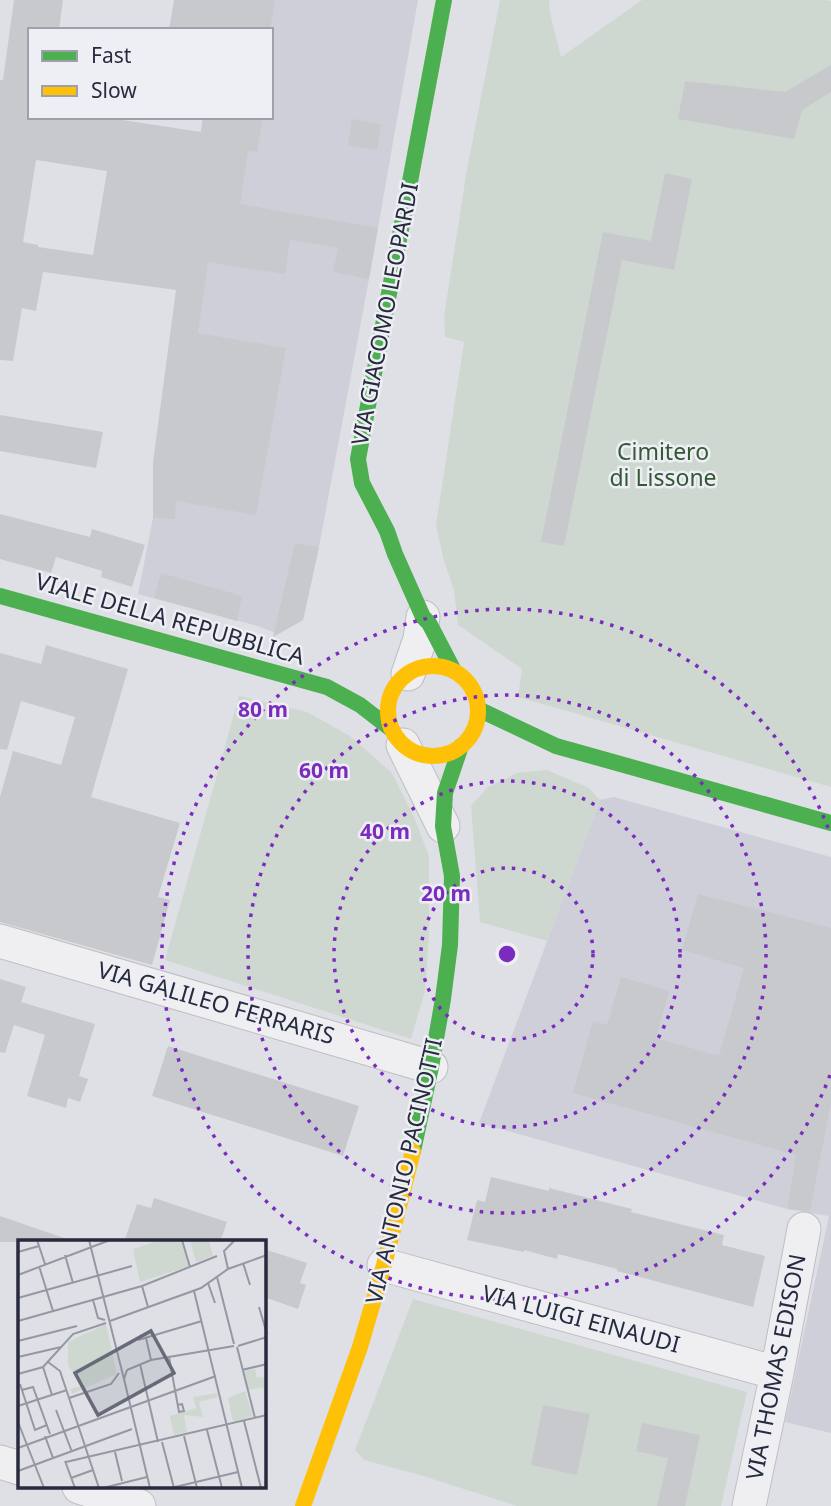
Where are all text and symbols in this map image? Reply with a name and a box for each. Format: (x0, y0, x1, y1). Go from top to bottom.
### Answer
legend (28, 28, 273, 119)
text: Fast (91, 41, 132, 69)
text: Slow (91, 76, 137, 104)
street label: VIA GIACOMO LEOPARDI (343, 180, 425, 448)
park label: Cimitero di Lissone (609, 435, 717, 493)
street label: VIALE DELLA REPUBBLICA (32, 564, 309, 672)
text: 80 m (238, 695, 288, 723)
text: 60 m (299, 756, 349, 784)
text: 40 m (360, 817, 410, 845)
text: 20 m (421, 879, 471, 907)
centre of rings (495, 942, 519, 966)
street label: VIA GALILEO FERRARIS (94, 953, 339, 1051)
street label: VIA ANTONIO PACINOTTI (357, 1035, 449, 1307)
inset map (18, 1240, 266, 1488)
street label: VIA THOMAS EDISON (737, 1251, 813, 1483)
street label: VIA LUIGI EINAUDI (479, 1276, 684, 1360)

